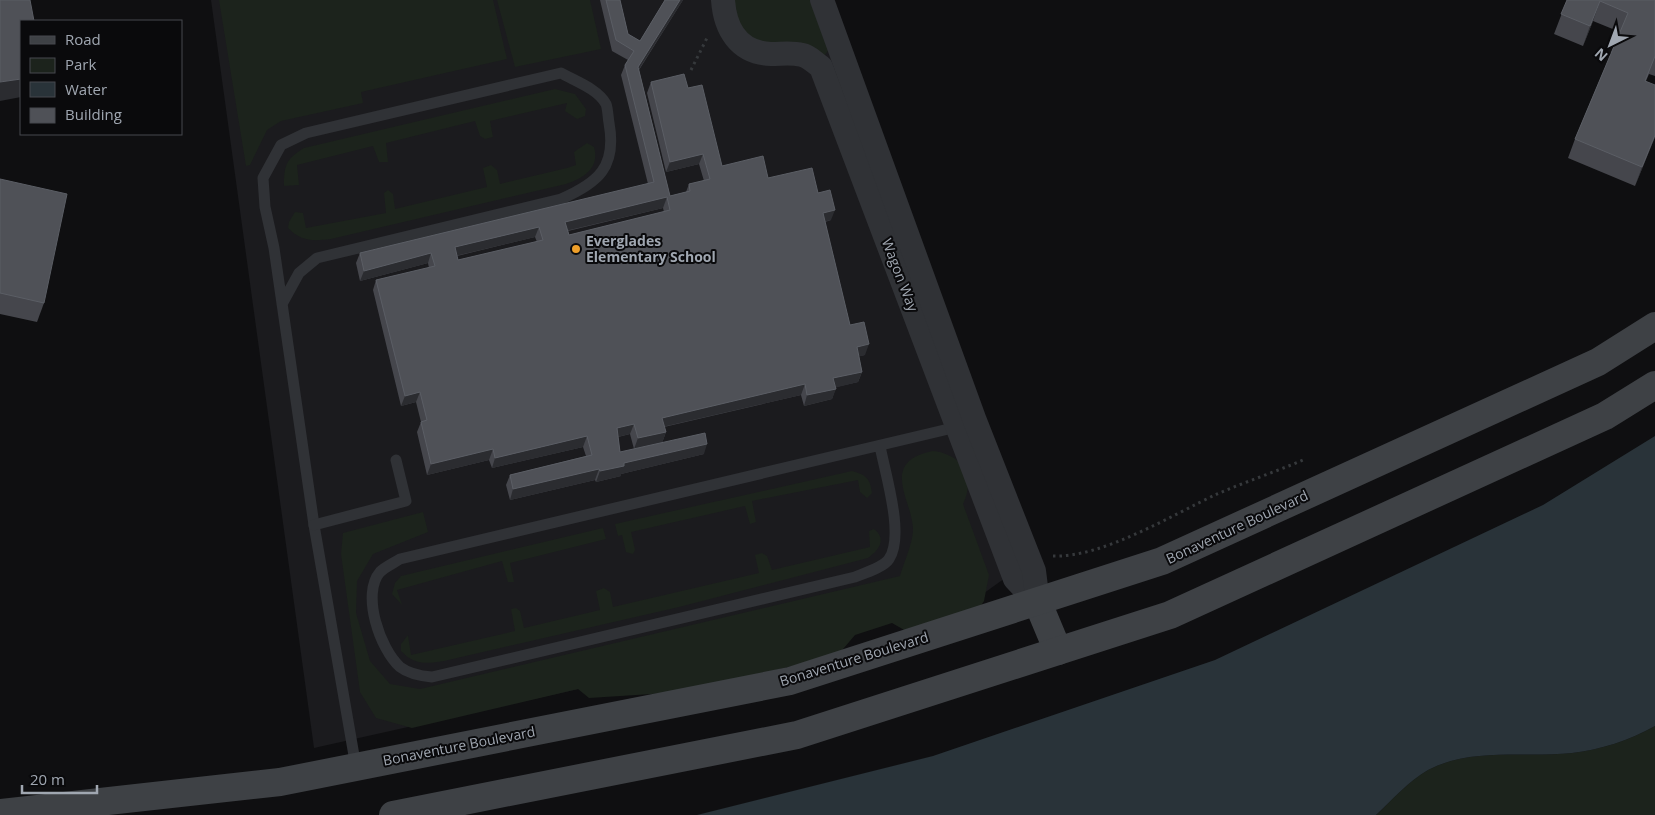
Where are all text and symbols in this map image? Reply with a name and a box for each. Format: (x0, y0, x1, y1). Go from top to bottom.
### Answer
legend (20, 20, 182, 135)
north arrow (1585, 20, 1635, 70)
text: Road (65, 29, 101, 49)
text: N (1590, 44, 1612, 66)
text: Park (65, 54, 96, 74)
text: Water (65, 79, 107, 99)
text: Building (65, 104, 122, 124)
place label: Everglades Elementary School (586, 231, 716, 266)
street label: Wagon Way (878, 236, 923, 315)
marker: Everglades Elementary School (570, 243, 582, 255)
street label: Bonaventure Boulevard (1163, 485, 1311, 568)
street label: Bonaventure Boulevard (777, 627, 931, 690)
street label: Bonaventure Boulevard (381, 721, 537, 770)
scale bar (22, 762, 98, 794)
text: 20 m (30, 769, 65, 789)

